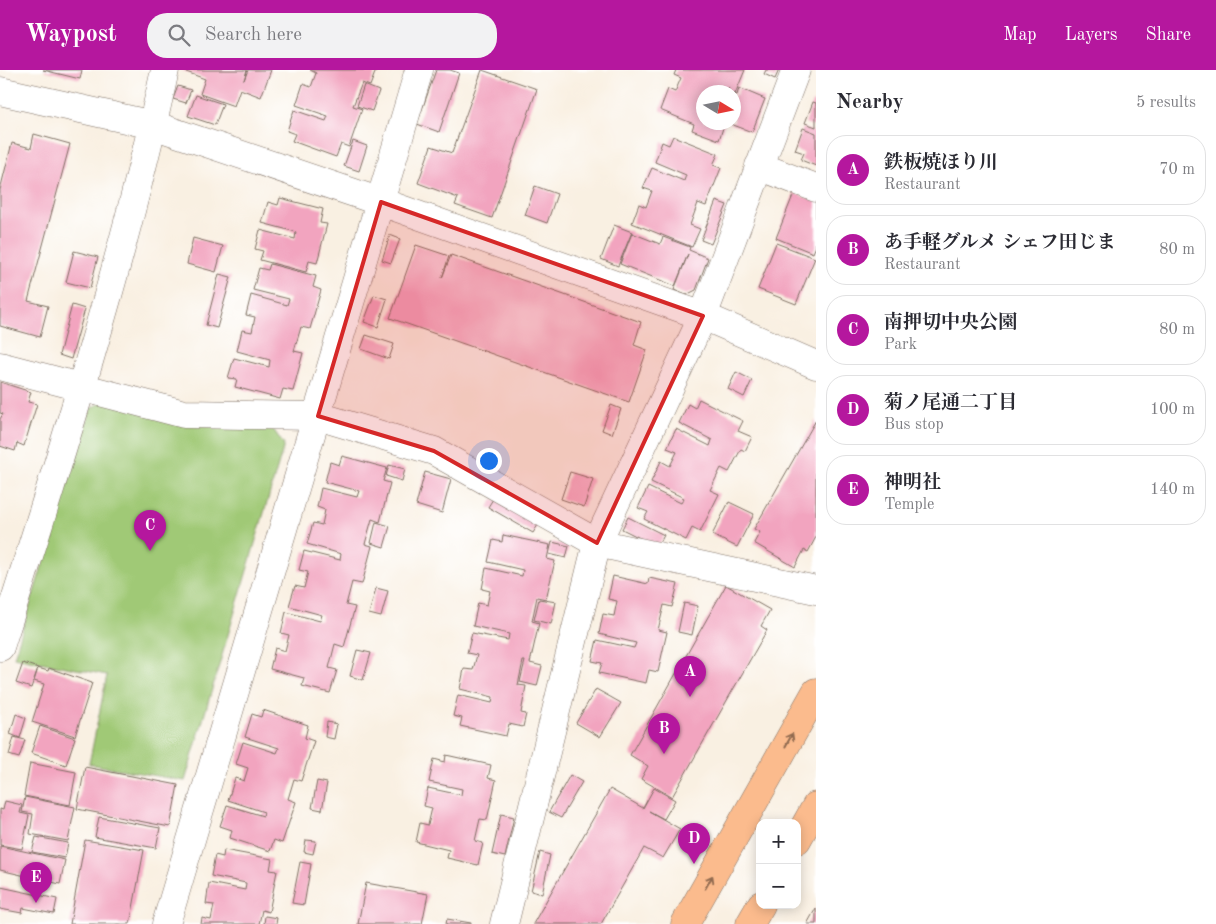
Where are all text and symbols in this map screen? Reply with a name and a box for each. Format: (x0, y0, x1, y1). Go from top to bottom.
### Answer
search box (147, 13, 497, 58)
icon: search (165, 21, 193, 49)
text: Waypost (25, 23, 117, 47)
text: Search here (205, 26, 302, 45)
text: Map (1003, 26, 1037, 44)
text: Layers (1065, 26, 1117, 44)
text: Share (1145, 26, 1191, 44)
north arrow (696, 85, 741, 130)
text: Nearby (836, 92, 904, 113)
text: 5 results (1136, 95, 1196, 111)
text: 鉄板焼ほり川 (884, 154, 998, 173)
text: A (847, 162, 859, 178)
text: 70 m (1159, 162, 1195, 178)
text: Restaurant (884, 177, 961, 193)
text: あ手軽グルメ シェフ田じま (884, 234, 1116, 253)
text: B (847, 242, 859, 258)
text: 80 m (1159, 242, 1195, 258)
text: Restaurant (884, 257, 961, 273)
text: 南押切中央公園 (884, 314, 1017, 333)
text: C (848, 322, 858, 338)
text: 80 m (1159, 322, 1195, 338)
text: Park (884, 337, 917, 353)
text: 菊ノ尾通二丁目 (884, 394, 1017, 413)
text: D (847, 402, 859, 418)
text: 100 m (1150, 402, 1195, 418)
text: Bus stop (884, 417, 944, 433)
your location (476, 448, 502, 474)
text: 神明社 (884, 474, 941, 493)
text: E (847, 482, 859, 498)
text: 140 m (1150, 482, 1195, 498)
text: Temple (884, 497, 934, 513)
pin: C (134, 510, 166, 551)
pin: A (674, 656, 706, 697)
pin: B (648, 713, 680, 754)
one-way arrow (785, 733, 794, 748)
map controls (756, 819, 801, 909)
button: + (756, 819, 801, 864)
pin: D (678, 823, 710, 864)
pin: E (20, 862, 52, 903)
button: − (756, 864, 801, 909)
one-way arrow (704, 874, 714, 889)

